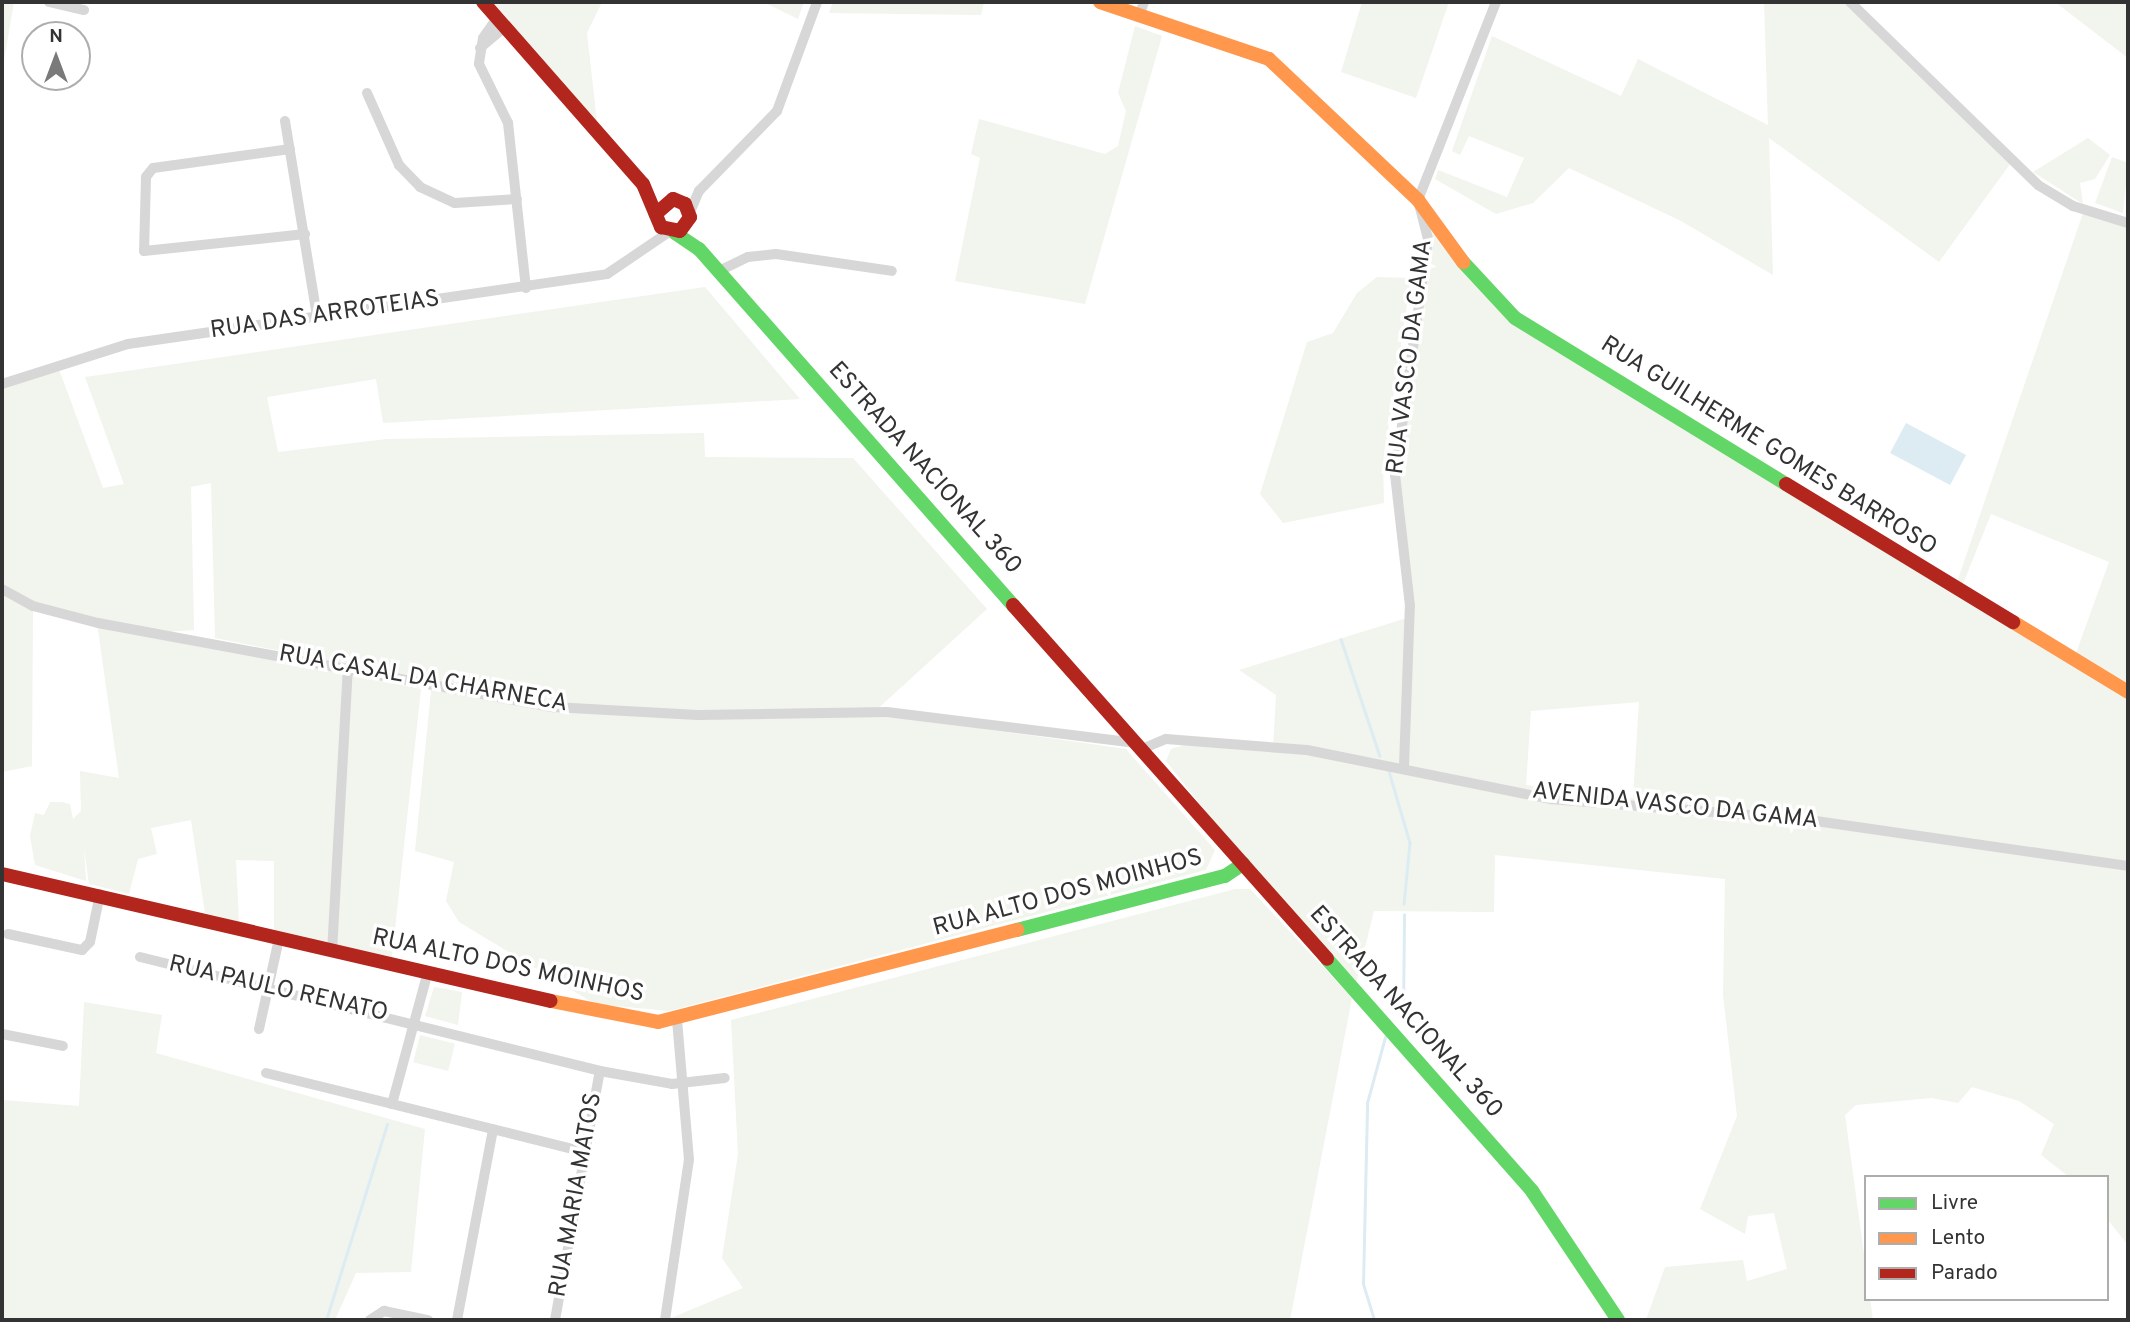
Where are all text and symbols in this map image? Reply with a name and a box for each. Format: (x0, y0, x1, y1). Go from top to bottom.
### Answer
north arrow (21, 21, 91, 91)
text: N (49, 25, 63, 49)
street label: RUA VASCO DA GAMA (1382, 236, 1440, 478)
street label: RUA DAS ARROTEIAS (208, 286, 442, 346)
street label: RUA GUILHERME GOMES BARROSO (1594, 331, 1942, 563)
street label: ESTRADA NACIONAL 360 (821, 356, 1027, 582)
street label: RUA CASAL DA CHARNECA (275, 640, 571, 720)
street label: AVENIDA VASCO DA GAMA (1529, 777, 1821, 837)
street label: RUA ALTO DOS MOINHOS (929, 844, 1207, 944)
street label: ESTRADA NACIONAL 360 (1302, 900, 1508, 1126)
street label: RUA ALTO DOS MOINHOS (368, 924, 648, 1010)
street label: RUA PAULO RENATO (165, 951, 391, 1029)
street label: RUA MARIA MATOS (545, 1089, 609, 1301)
legend (1864, 1175, 2109, 1301)
text: Livre (1931, 1190, 1978, 1217)
text: Lento (1931, 1225, 1985, 1252)
text: Parado (1931, 1260, 1998, 1287)

